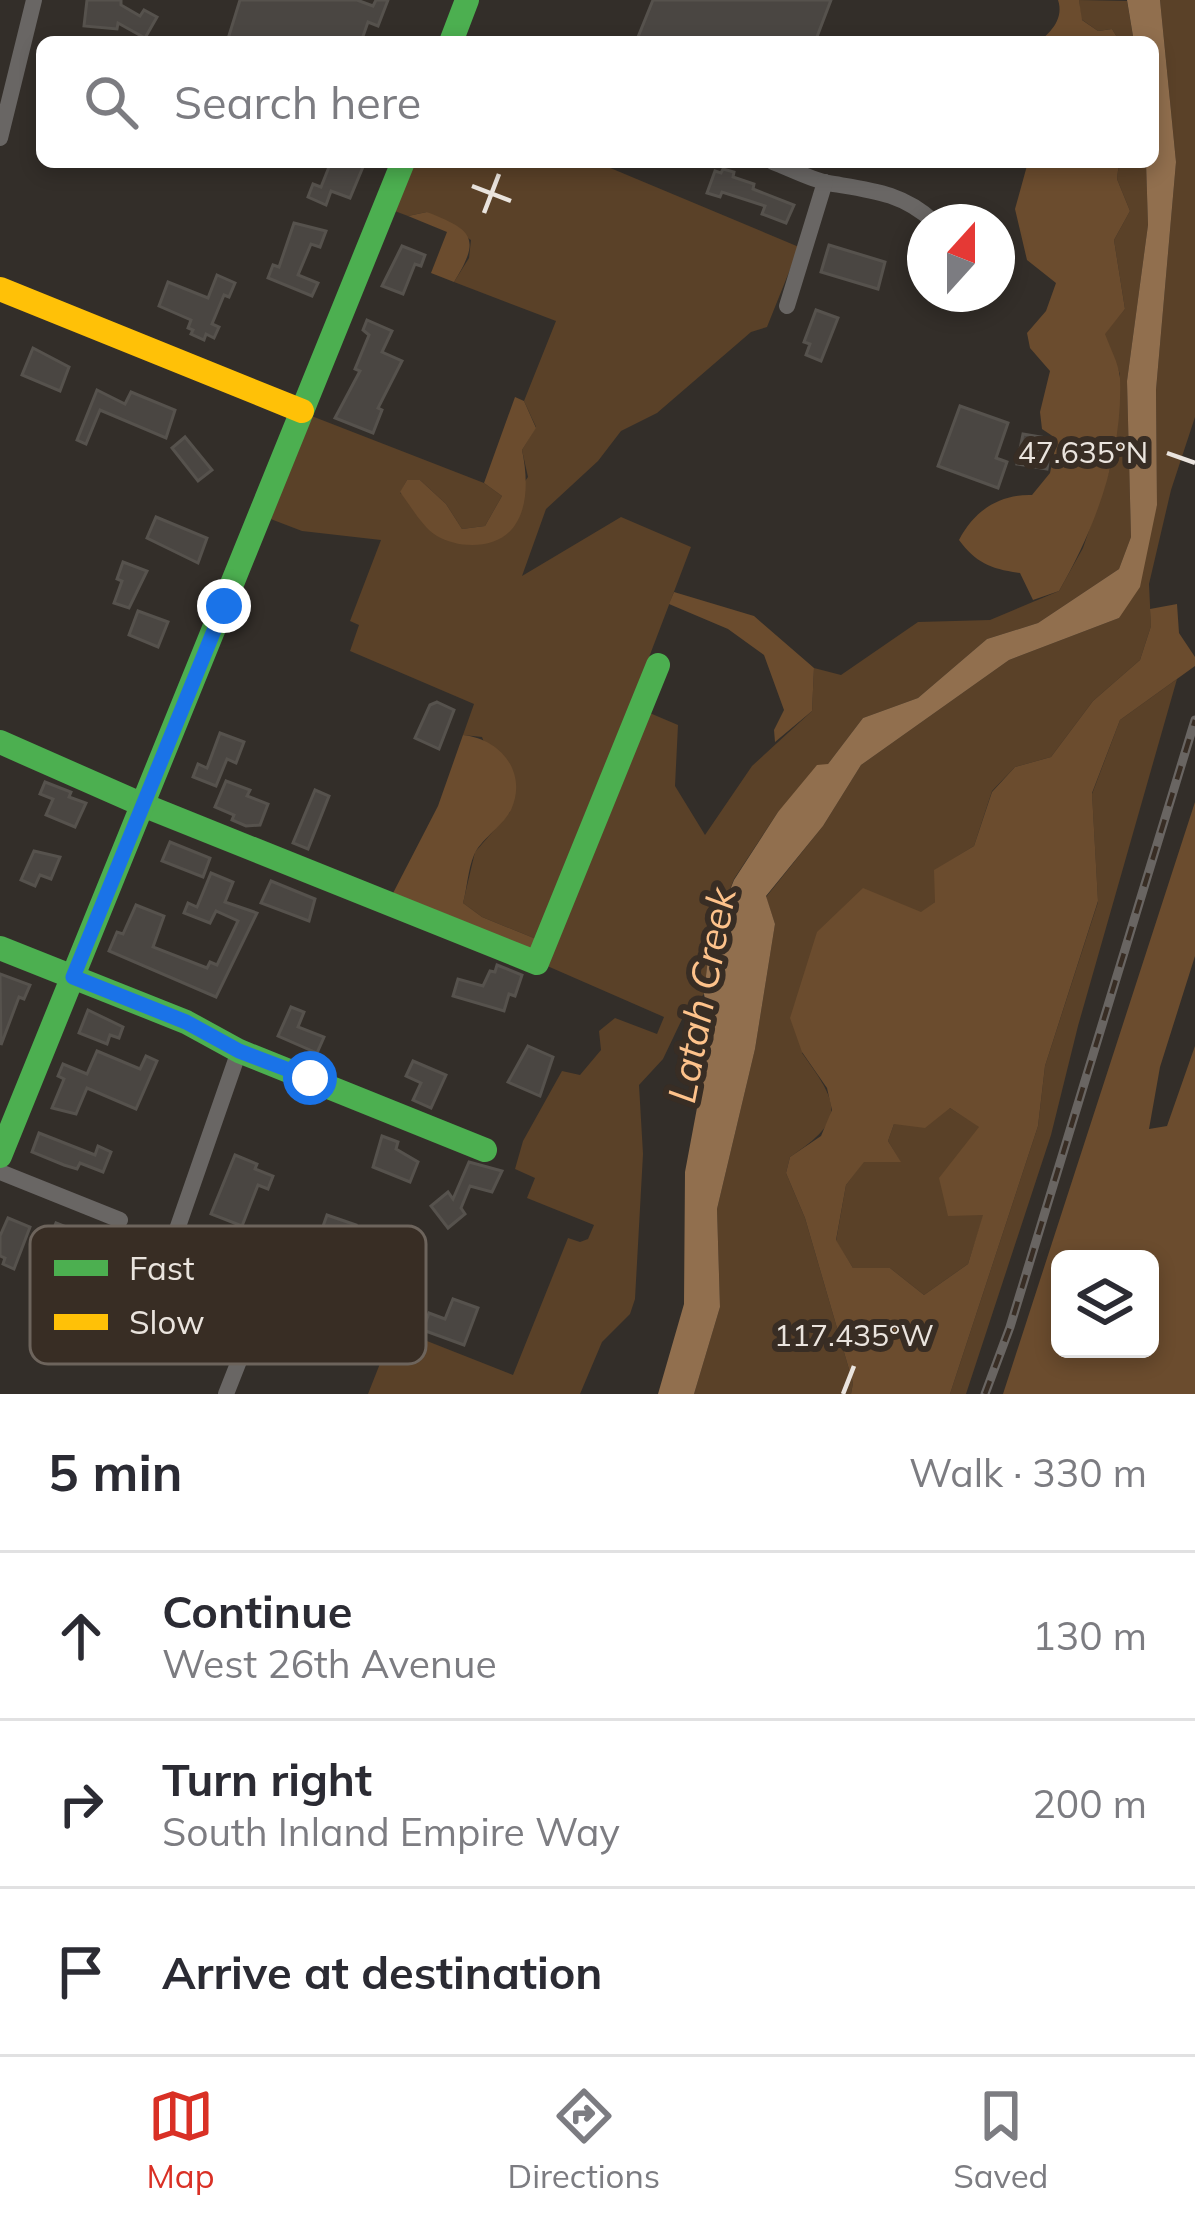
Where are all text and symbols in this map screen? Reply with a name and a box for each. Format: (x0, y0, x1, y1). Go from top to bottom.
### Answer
search box (36, 36, 1159, 168)
icon: search (78, 69, 144, 135)
text: Search here (174, 74, 421, 130)
north arrow (907, 204, 1015, 312)
text: 47.635°N (1018, 433, 1148, 471)
route end (197, 579, 251, 633)
water label: Latah Creek (656, 883, 746, 1107)
route start (283, 1051, 337, 1105)
legend (30, 1226, 426, 1364)
text: Fast (129, 1247, 194, 1288)
map controls (1051, 1250, 1159, 1358)
button: layers (1051, 1250, 1159, 1358)
text: Slow (129, 1301, 205, 1342)
text: 117.435°W (774, 1316, 934, 1354)
text: 5 min (48, 1440, 183, 1504)
text: Walk · 330 m (909, 1448, 1147, 1497)
text: Continue (162, 1583, 352, 1639)
icon: ahead (48, 1603, 114, 1669)
text: 130 m (1032, 1611, 1147, 1660)
text: West 26th Avenue (162, 1639, 497, 1688)
text: Turn right (162, 1751, 372, 1807)
icon: right (48, 1771, 114, 1837)
text: 200 m (1032, 1779, 1147, 1828)
text: South Inland Empire Way (162, 1807, 620, 1856)
icon: arrive (48, 1939, 114, 2005)
text: Arrive at destination (162, 1944, 602, 2000)
tab: Map (147, 2083, 214, 2196)
tab: Directions (508, 2083, 660, 2196)
tab: Saved (953, 2083, 1048, 2196)

